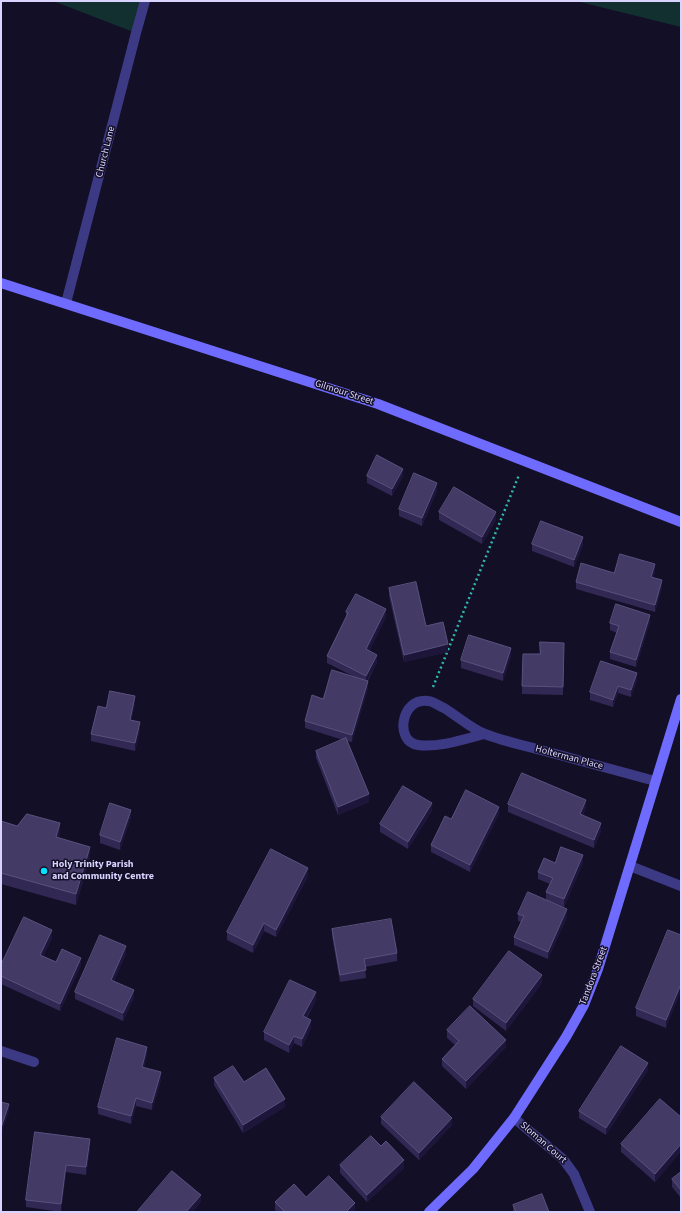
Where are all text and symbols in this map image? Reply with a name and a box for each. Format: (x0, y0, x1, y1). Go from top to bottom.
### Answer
street label: Church Lane (94, 125, 118, 179)
street label: Gilmour Street (313, 378, 375, 408)
street label: Holterman Place (534, 743, 604, 773)
place label: Holy Trinity Parish and Community Centre (52, 859, 154, 882)
marker: Holy Trinity Parish and Community Centre (39, 866, 49, 876)
street label: Tandora Street (577, 945, 611, 1007)
street label: Sloman Court (517, 1120, 569, 1166)

